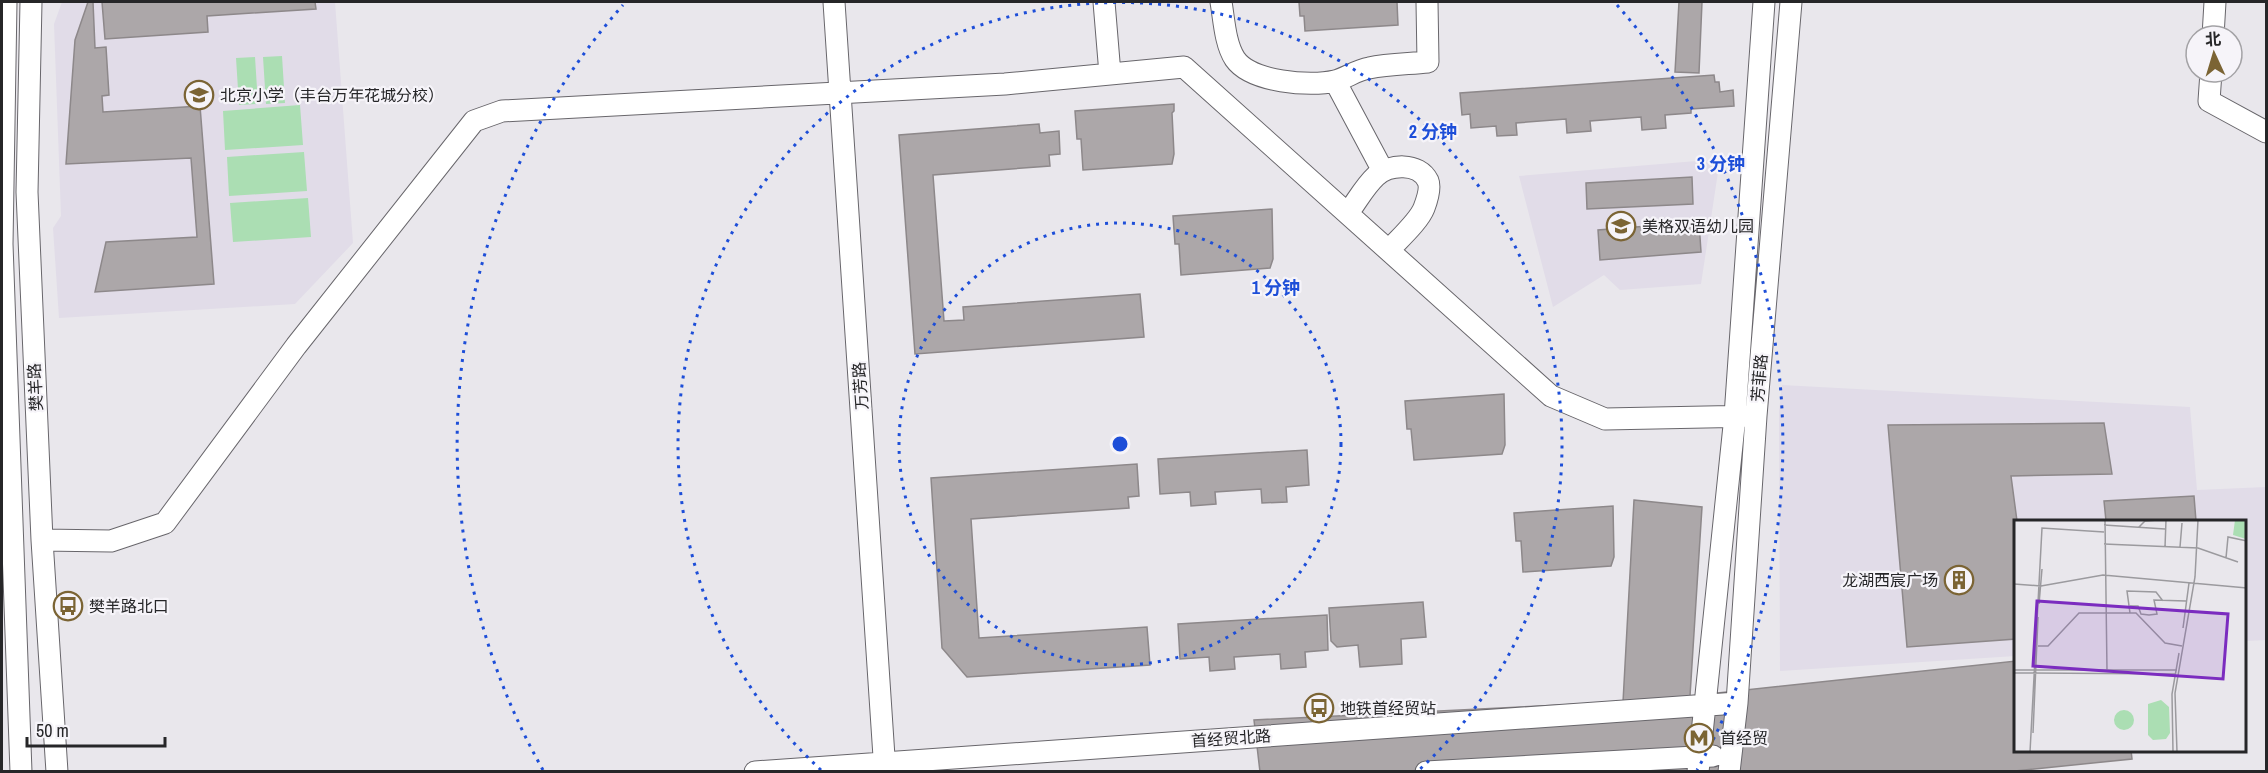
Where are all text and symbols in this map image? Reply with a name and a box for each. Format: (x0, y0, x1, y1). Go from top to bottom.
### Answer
north arrow (2184, 24, 2244, 84)
text: 北 (2204, 28, 2222, 51)
school or university icon: 北京小学（丰台万年花城分校） (183, 79, 215, 111)
place label: 北京小学（丰台万年花城分校） (220, 84, 444, 106)
text: 2 分钟 (1409, 119, 1457, 144)
text: 3 分钟 (1697, 151, 1745, 176)
school or university icon: 美格双语幼儿园 (1605, 210, 1637, 242)
place label: 美格双语幼儿园 (1642, 215, 1754, 237)
text: 1 分钟 (1252, 275, 1300, 300)
street label: 芳菲路 (1746, 353, 1772, 403)
street label: 万芳路 (847, 361, 873, 411)
street label: 樊羊路 (23, 362, 47, 412)
centre of rings (1110, 434, 1130, 454)
inset map (2014, 520, 2247, 752)
building icon: 龙湖西宸广场 (1943, 564, 1975, 596)
place label: 龙湖西宸广场 (1842, 569, 1938, 591)
bus stop icon: 樊羊路北口 (52, 590, 84, 622)
place label: 樊羊路北口 (89, 595, 169, 617)
bus stop icon: 地铁首经贸站 (1303, 692, 1335, 724)
place label: 地铁首经贸站 (1340, 697, 1436, 719)
scale bar (27, 710, 165, 748)
text: 50 m (36, 718, 69, 743)
metro station icon: 首经贸 (1683, 722, 1715, 754)
street label: 首经贸北路 (1190, 724, 1272, 752)
place label: 首经贸 (1720, 727, 1768, 749)

